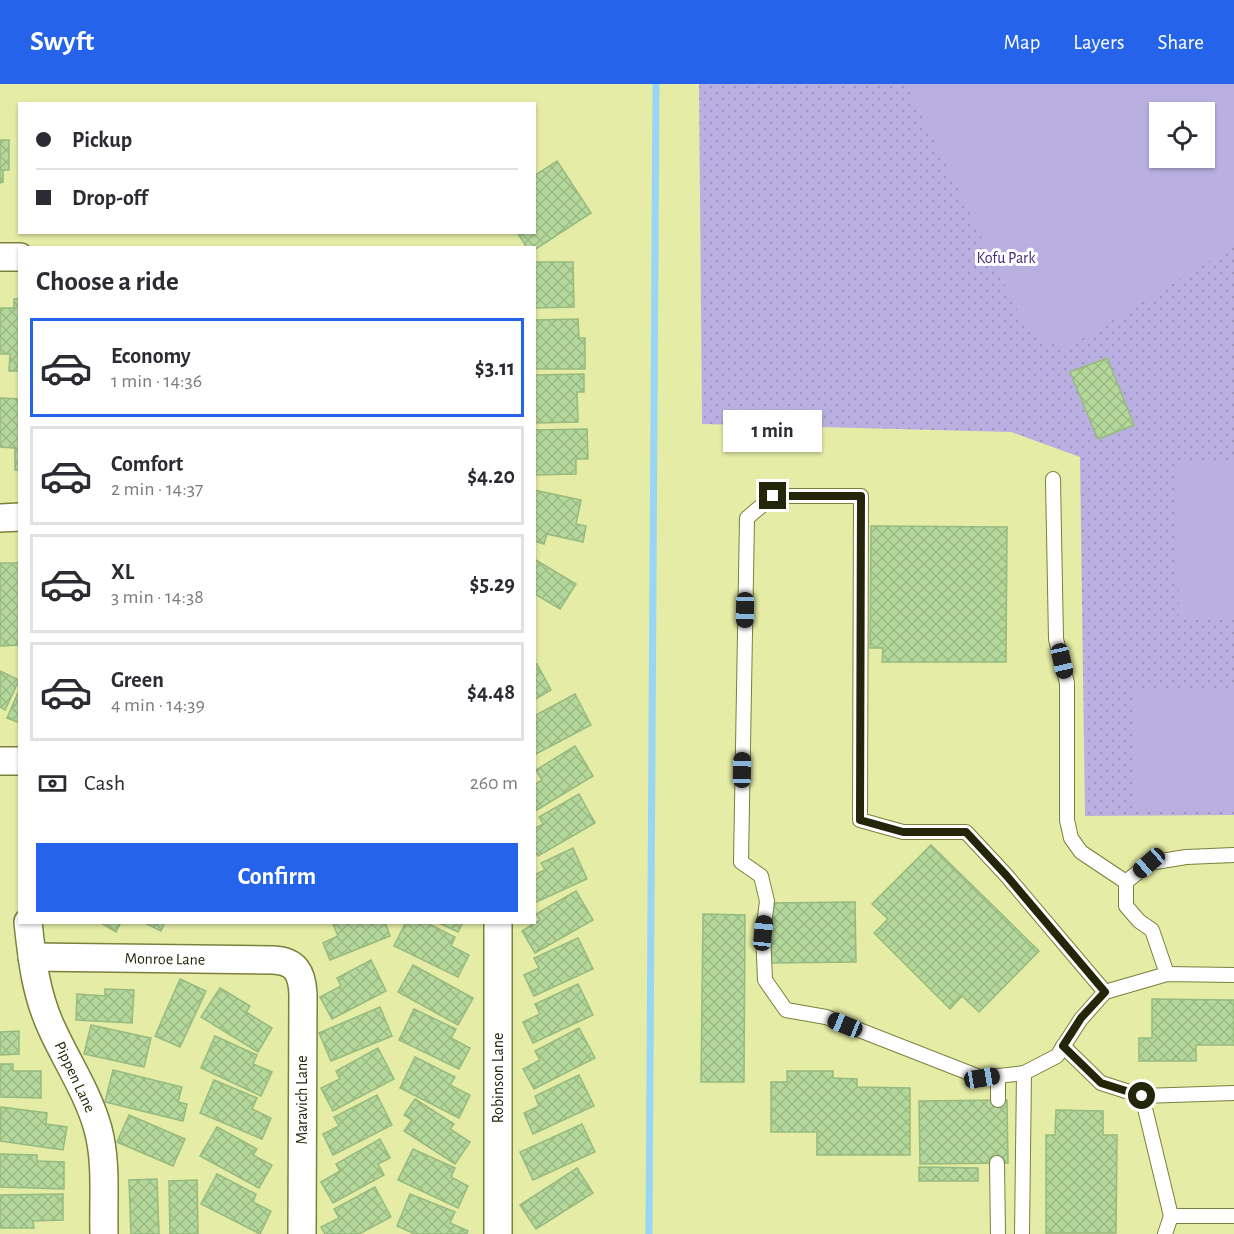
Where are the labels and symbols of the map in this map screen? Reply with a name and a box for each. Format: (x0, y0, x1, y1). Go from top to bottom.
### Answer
park label: Kofu Park (976, 250, 1036, 266)
callout: 1 min (724, 409, 822, 451)
route end (759, 482, 786, 509)
car (736, 592, 754, 628)
car (1049, 641, 1075, 681)
car (733, 752, 751, 788)
car (1130, 844, 1168, 882)
car (752, 914, 774, 952)
street label: Monroe Lane (125, 950, 205, 968)
car (825, 1010, 865, 1040)
street label: Robinson Lane (490, 1033, 506, 1123)
street label: Pippen Lane (52, 1039, 98, 1115)
street label: Maravich Lane (294, 1055, 310, 1145)
car (963, 1066, 1001, 1090)
route start (1128, 1082, 1155, 1109)

